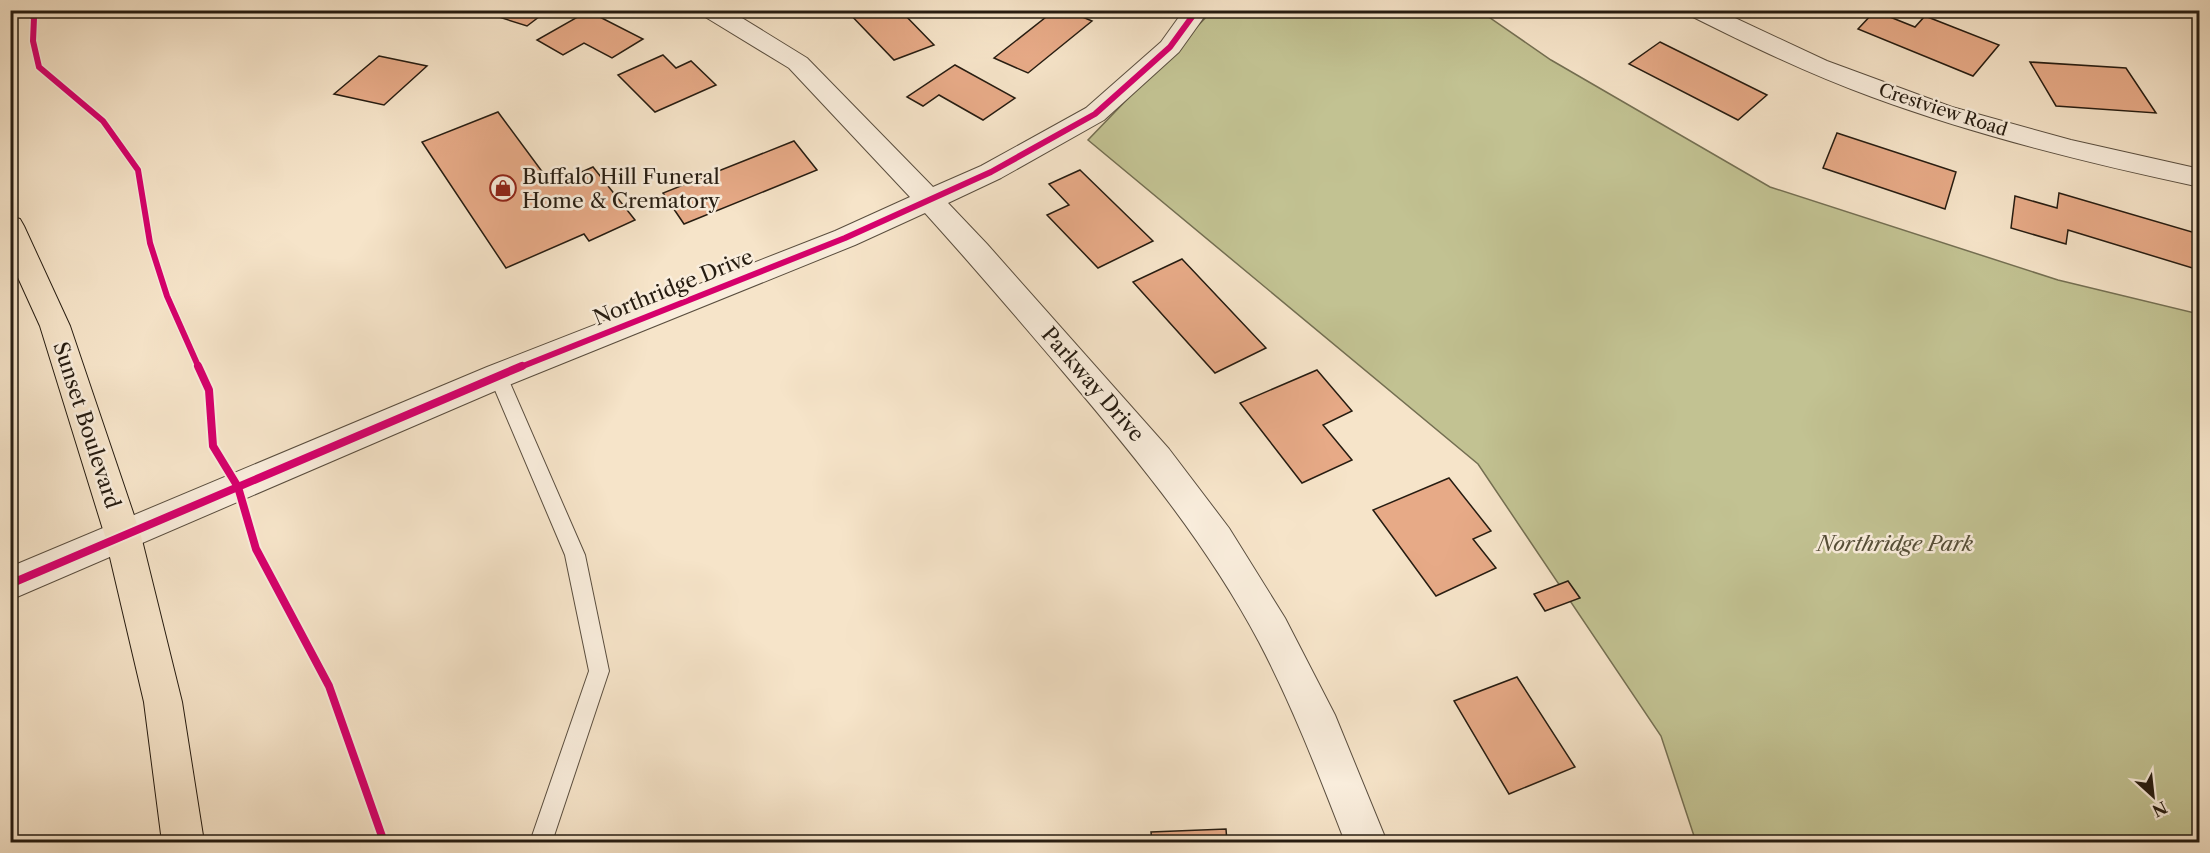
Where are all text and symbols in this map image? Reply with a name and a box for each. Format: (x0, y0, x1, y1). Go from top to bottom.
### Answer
street label: Crestview Road (1876, 79, 2010, 141)
place label: Buffalo Hill Funeral Home & Crematory (522, 164, 720, 213)
shop icon: Buffalo Hill Funeral Home & Crematory (488, 173, 518, 203)
street label: Northridge Drive (589, 244, 757, 330)
street label: Parkway Drive (1036, 322, 1150, 446)
street label: Sunset Boulevard (48, 338, 126, 512)
park label: Northridge Park (1815, 531, 1973, 556)
north arrow (2123, 766, 2183, 826)
text: N (2149, 797, 2171, 821)

